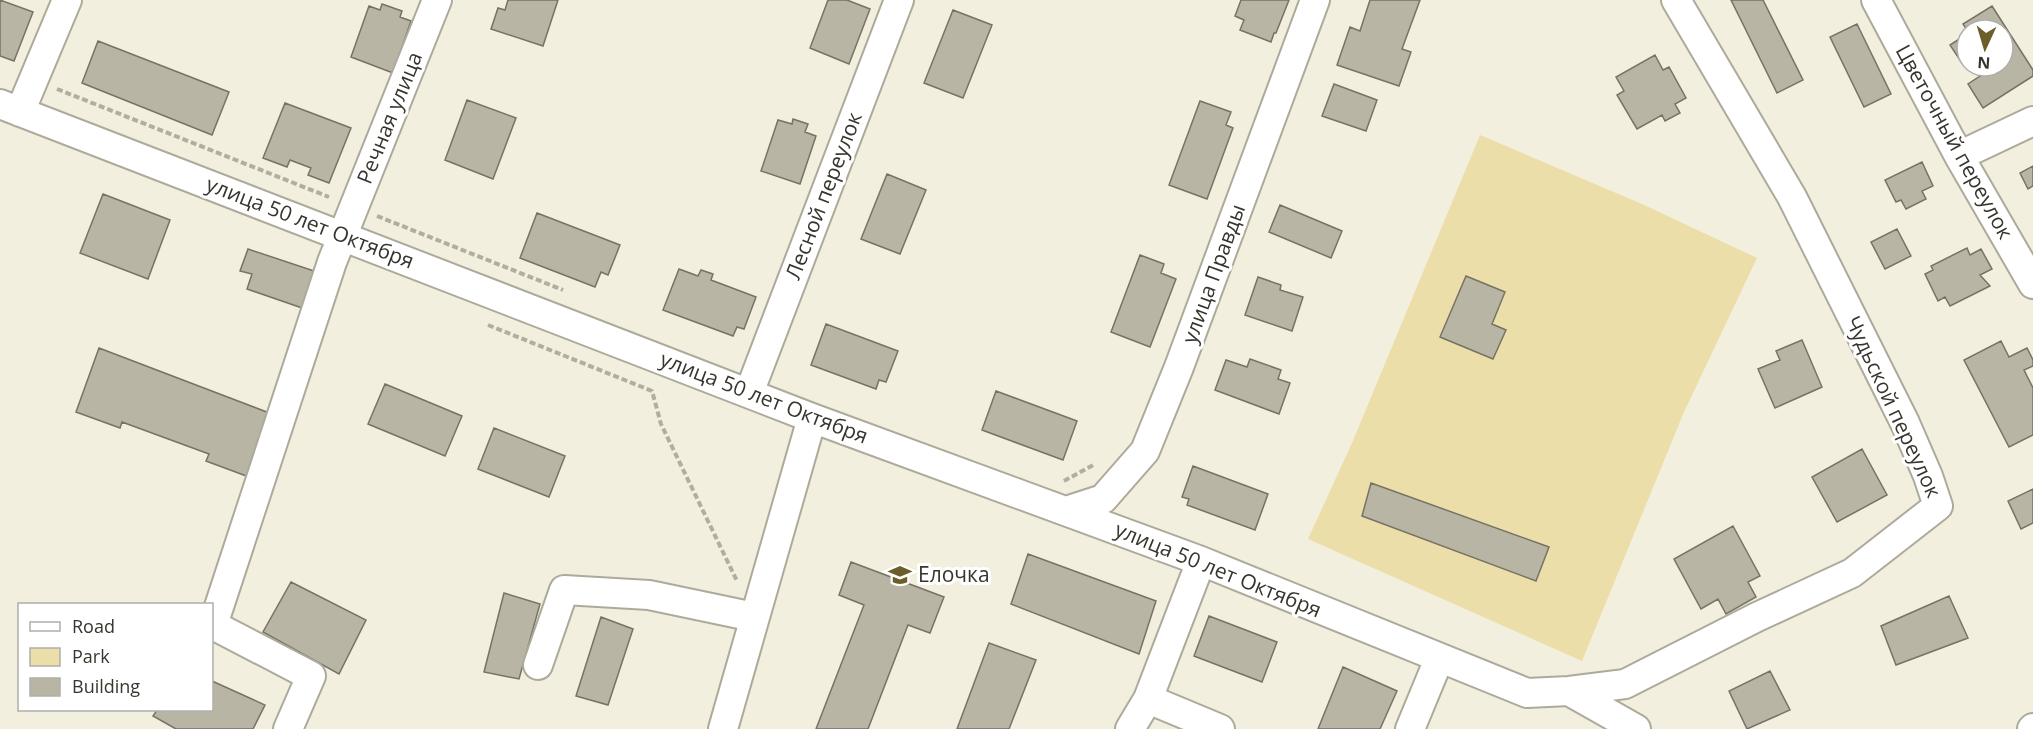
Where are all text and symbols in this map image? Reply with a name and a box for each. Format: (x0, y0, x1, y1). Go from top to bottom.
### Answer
north arrow (1955, 18, 2015, 78)
street label: Цветочный переулок (1890, 39, 2020, 244)
street label: Речная улица (350, 48, 428, 188)
text: N (1977, 52, 1991, 74)
street label: Лесной переулок (778, 108, 868, 283)
street label: улица 50 лет Октября (202, 169, 418, 275)
street label: улица Правды (1175, 200, 1251, 347)
street label: Чудьской переулок (1840, 311, 1948, 502)
street label: улица 50 лет Октября (656, 344, 872, 450)
street label: улица 50 лет Октября (1111, 515, 1326, 623)
place label: Елочка (918, 560, 990, 588)
school or university icon: Елочка (887, 562, 913, 588)
legend (18, 603, 213, 711)
text: Road (72, 614, 115, 638)
text: Park (72, 644, 110, 668)
text: Building (72, 674, 140, 698)

